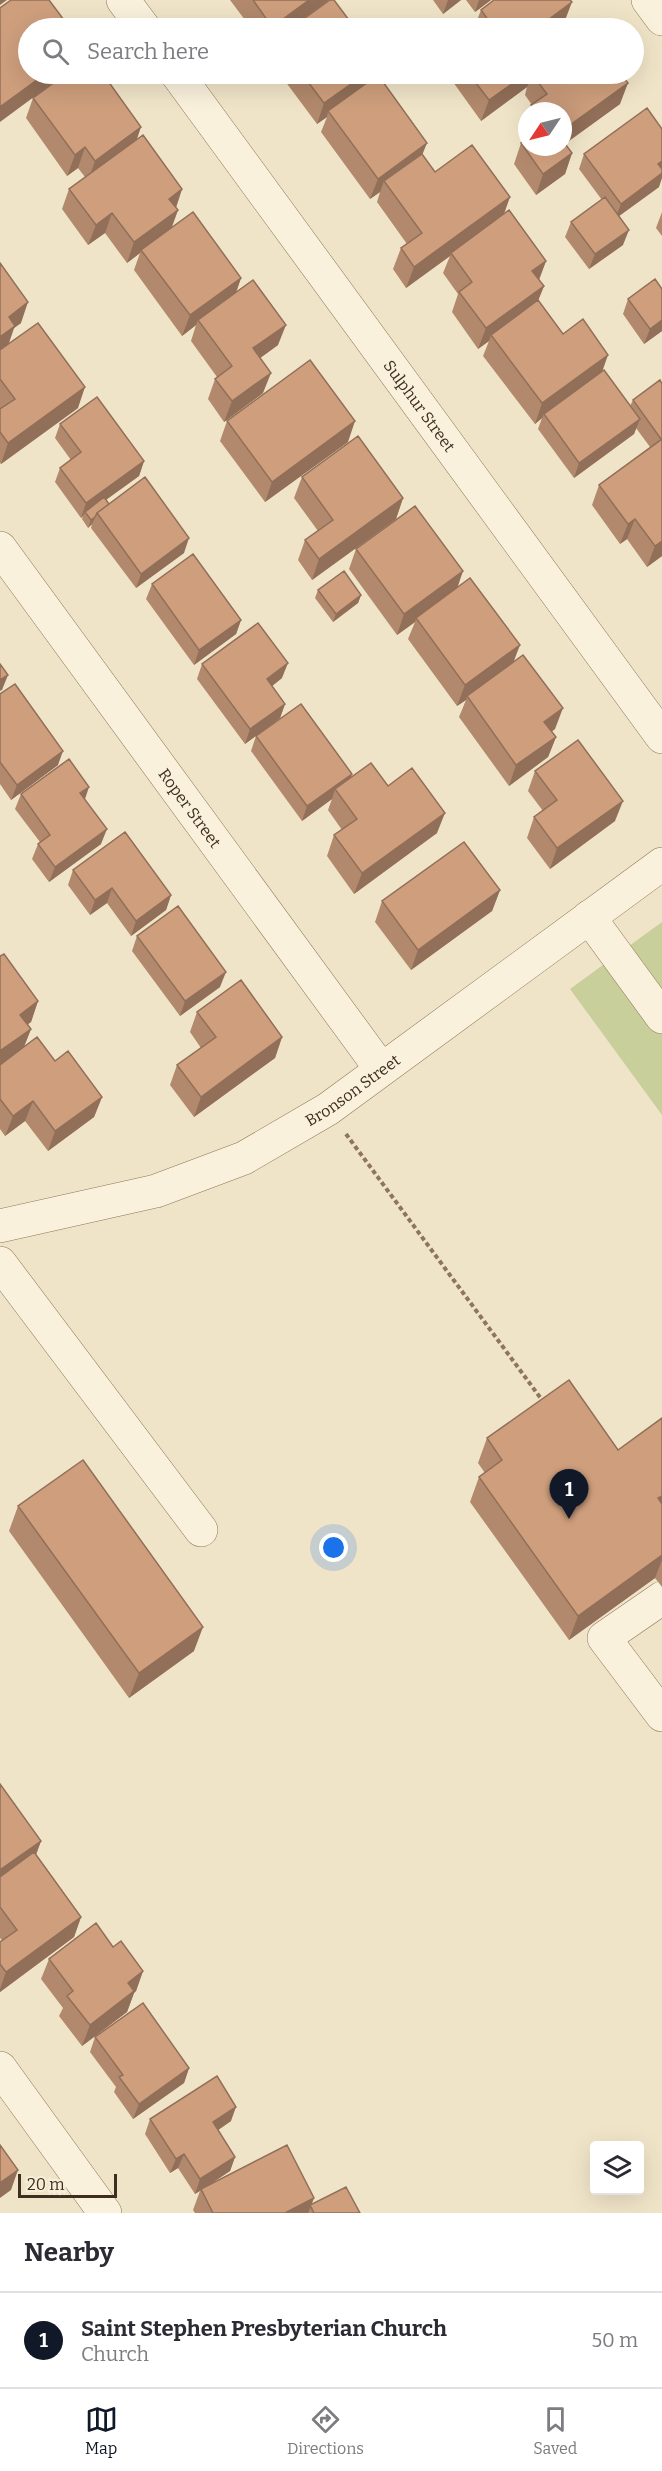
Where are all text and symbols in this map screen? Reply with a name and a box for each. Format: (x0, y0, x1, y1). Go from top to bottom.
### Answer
search box (18, 18, 644, 84)
icon: search (39, 35, 72, 68)
text: Search here (87, 38, 209, 65)
north arrow (518, 102, 572, 156)
street label: Sulphur Street (379, 356, 459, 456)
street label: Roper Street (154, 765, 225, 852)
street label: Bronson Street (302, 1050, 404, 1130)
pin: 1 (550, 1470, 588, 1519)
your location (319, 1533, 348, 1562)
map controls (590, 2141, 644, 2195)
button: layers (590, 2141, 644, 2195)
scale bar (18, 2171, 117, 2198)
text: 20 m (27, 2175, 64, 2194)
text: Nearby (24, 2237, 114, 2268)
text: Saint Stephen Presbyterian Church (81, 2315, 447, 2342)
text: 1 (39, 2328, 48, 2352)
text: 50 m (591, 2328, 638, 2352)
text: Church (81, 2342, 149, 2366)
tab: Map (85, 2403, 118, 2458)
tab: Directions (287, 2403, 364, 2458)
tab: Saved (533, 2403, 577, 2458)

